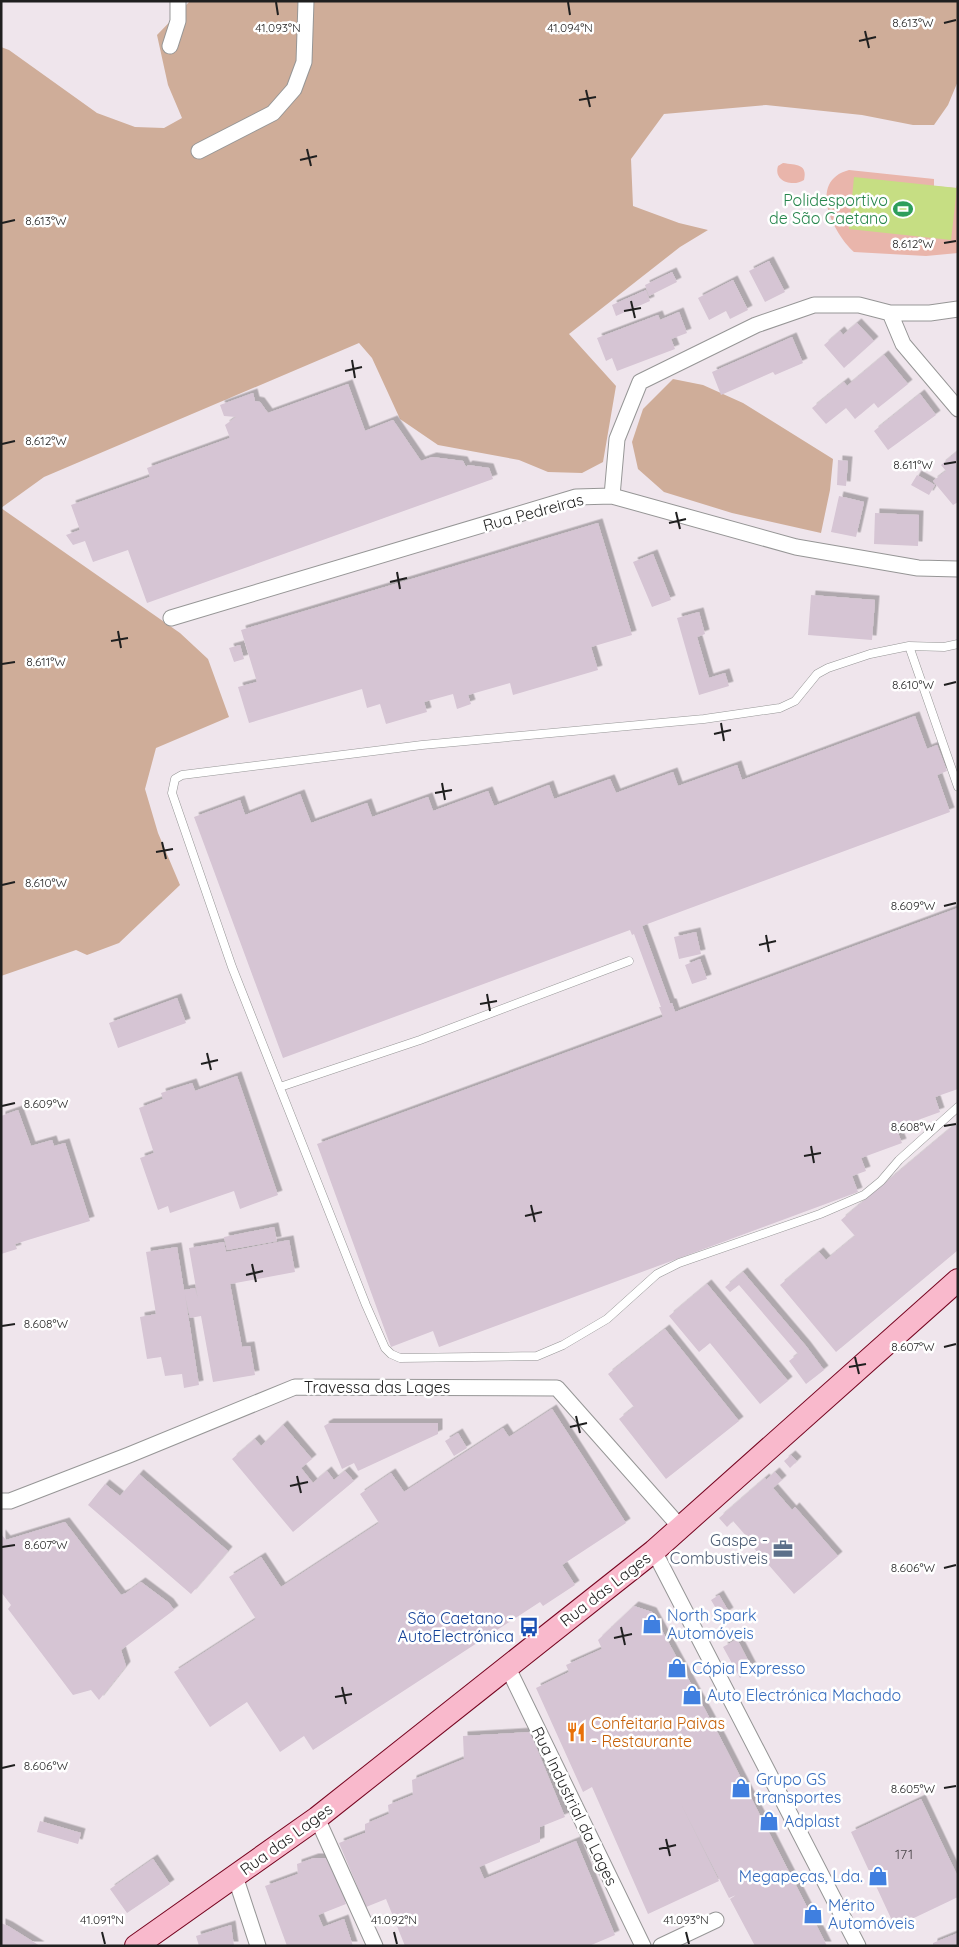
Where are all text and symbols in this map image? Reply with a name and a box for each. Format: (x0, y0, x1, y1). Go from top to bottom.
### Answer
text: 8.613°W (892, 15, 934, 30)
text: 41.093°N (255, 20, 301, 35)
text: 41.094°N (547, 20, 593, 35)
place label: Polidesportivo de São Caetano (769, 190, 888, 228)
sports icon: Polidesportivo de São Caetano (892, 198, 914, 220)
text: 8.613°W (25, 213, 67, 228)
text: 8.612°W (892, 236, 934, 251)
text: 8.612°W (25, 433, 67, 448)
text: 8.611°W (893, 457, 933, 472)
street label: Rua Pedreiras (481, 489, 585, 535)
text: 8.611°W (26, 654, 66, 669)
text: 8.610°W (892, 677, 935, 692)
text: 8.610°W (25, 875, 68, 890)
text: 8.609°W (891, 898, 936, 913)
text: 8.609°W (24, 1096, 69, 1111)
text: 8.608°W (891, 1119, 936, 1134)
text: 8.608°W (24, 1316, 69, 1331)
text: 8.607°W (891, 1339, 935, 1354)
street label: Travessa das Lages (304, 1377, 450, 1397)
place label: Gaspe - Combustiveis (670, 1530, 768, 1568)
text: 8.607°W (24, 1537, 68, 1552)
office icon: Gaspe - Combustiveis (772, 1538, 794, 1560)
street label: Rua das Lages (556, 1547, 654, 1631)
text: 8.606°W (891, 1560, 936, 1575)
place label: North Spark Automóveis (667, 1605, 756, 1643)
place label: São Caetano - AutoElectrónica (398, 1608, 514, 1646)
shop icon: North Spark Automóveis (641, 1613, 663, 1635)
bus stop icon: São Caetano - AutoElectrónica (518, 1616, 540, 1638)
shop icon: Cópia Expresso (666, 1657, 688, 1679)
place label: Cópia Expresso (692, 1658, 805, 1678)
shop icon: Auto Electrónica Machado (681, 1684, 703, 1706)
place label: Auto Electrónica Machado (707, 1685, 901, 1705)
place label: Confeitaria Paivas - Restaurante (591, 1713, 725, 1751)
restaurant icon: Confeitaria Paivas - Restaurante (565, 1721, 587, 1743)
street label: Rua Industrial da Lages (528, 1723, 622, 1889)
text: 8.606°W (24, 1758, 69, 1773)
place label: Grupo GS transportes (756, 1769, 841, 1807)
shop icon: Grupo GS transportes (730, 1777, 752, 1799)
text: 8.605°W (891, 1781, 936, 1796)
street label: Rua das Lages (236, 1799, 336, 1879)
shop icon: Adplast (758, 1810, 780, 1832)
place label: Adplast (784, 1811, 840, 1831)
house number: 171 (895, 1845, 913, 1863)
shop icon: Megapeças, Lda. (867, 1865, 889, 1887)
place label: Megapeças, Lda. (739, 1866, 863, 1886)
place label: Mérito Automóveis (828, 1895, 915, 1933)
shop icon: Mérito Automóveis (802, 1903, 824, 1925)
text: 41.091°N (80, 1912, 124, 1927)
text: 41.092°N (371, 1912, 417, 1927)
text: 41.093°N (663, 1912, 709, 1927)

